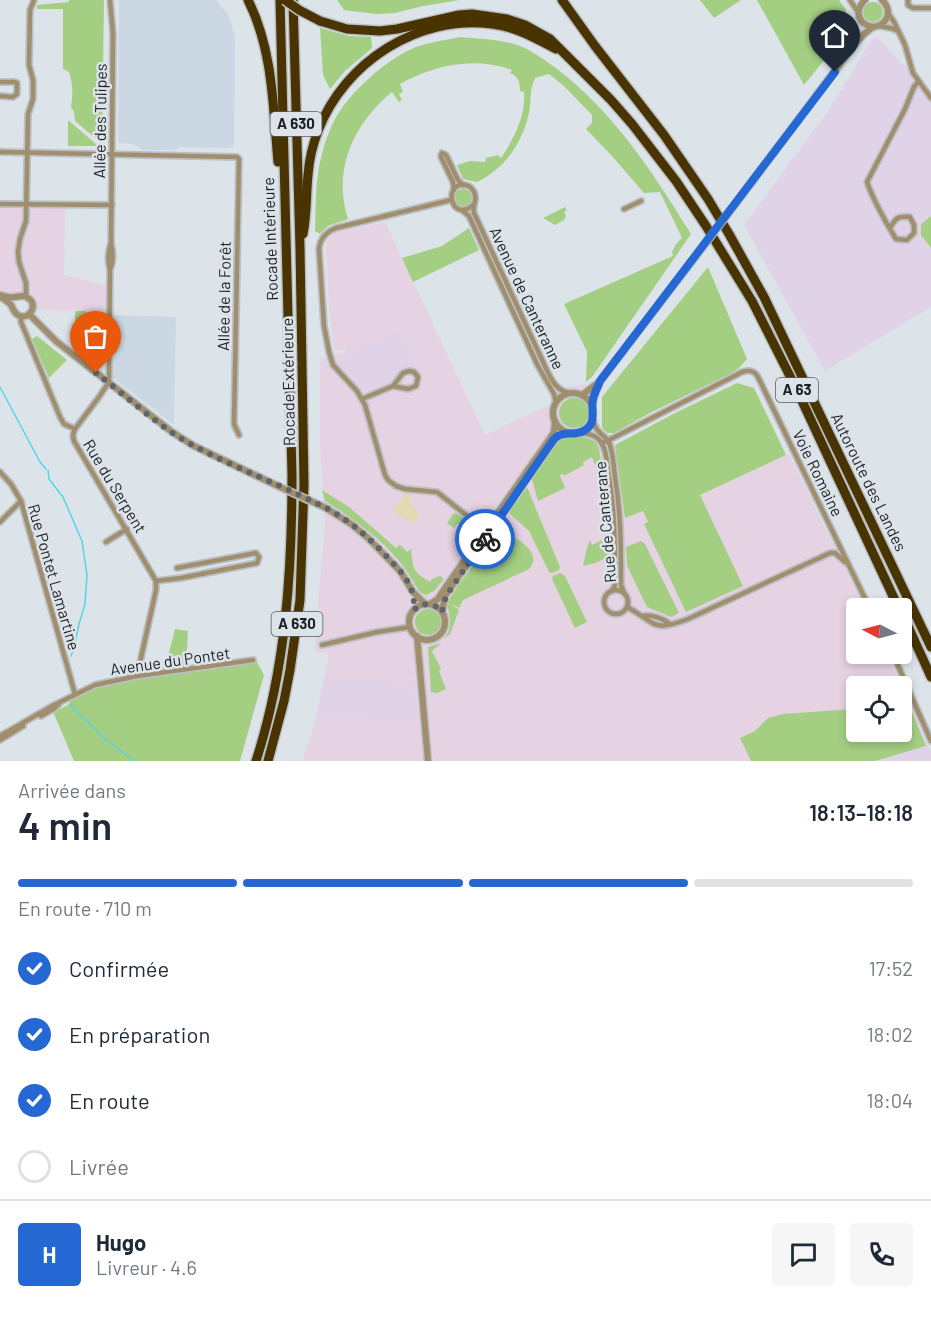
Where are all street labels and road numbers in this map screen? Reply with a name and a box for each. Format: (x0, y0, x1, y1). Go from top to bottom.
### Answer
street label: Allée des Tulipes (89, 63, 110, 179)
road number: A 630 (270, 112, 322, 136)
street label: Rocade Intérieure (258, 177, 281, 301)
street label: Avenue de Canteranne (486, 224, 569, 372)
street label: Allée de la Forêt (213, 241, 234, 351)
street label: Rocade Extérieure (277, 318, 298, 446)
road number: A 63 (776, 378, 818, 402)
street label: Autoroute des Landes (828, 410, 911, 554)
street label: Voie Romaine (789, 426, 848, 519)
street label: Rue du Serpent (80, 435, 151, 536)
street label: Rue de Canterane (590, 460, 619, 584)
street label: Rue Pontet Lamartine (24, 502, 84, 652)
road number: A 630 (272, 612, 322, 636)
street label: Avenue du Pontet (109, 643, 231, 678)

